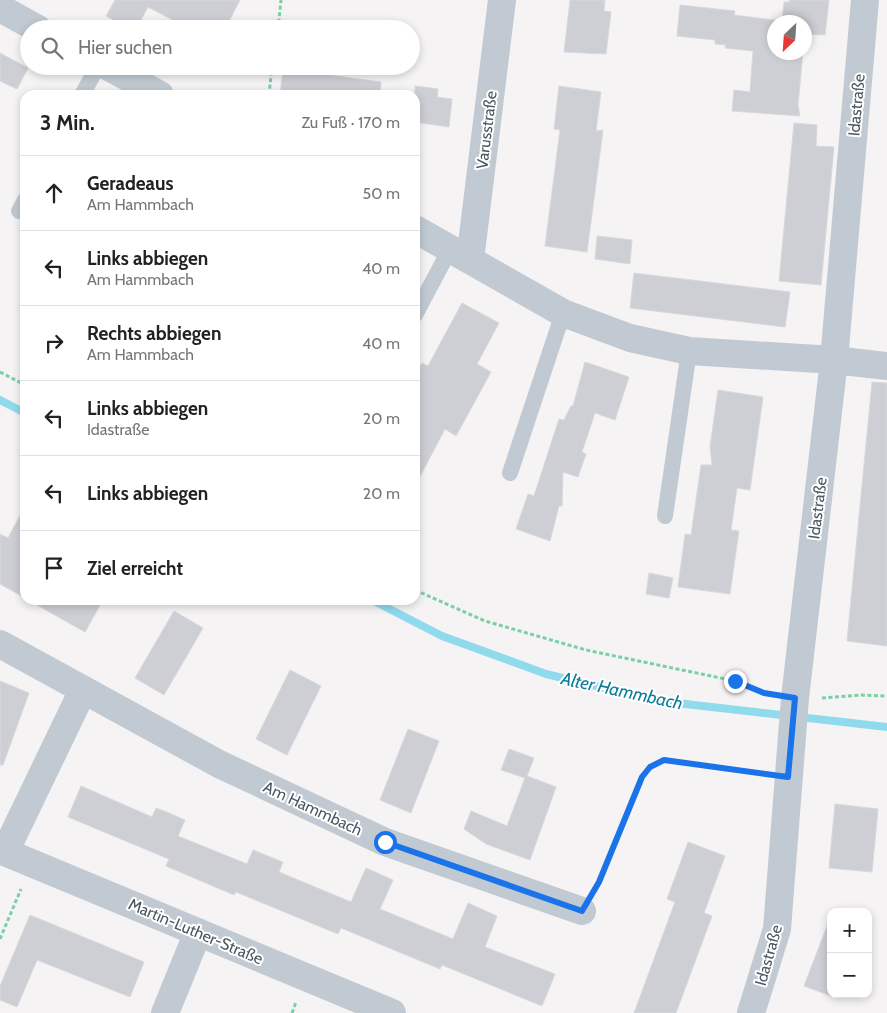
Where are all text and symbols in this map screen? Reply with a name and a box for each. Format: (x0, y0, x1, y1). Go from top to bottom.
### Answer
north arrow (767, 15, 812, 60)
search box (20, 20, 420, 75)
icon: search (38, 34, 66, 62)
text: Hier suchen (78, 36, 172, 59)
street label: Idastraße (844, 73, 869, 137)
street label: Varusstraße (472, 90, 501, 170)
text: 3 Min. (40, 110, 95, 135)
text: Zu Fuß · 170 m (301, 113, 400, 132)
text: Geradeaus (87, 172, 173, 195)
icon: ahead (40, 179, 68, 207)
text: 50 m (363, 184, 400, 203)
text: Am Hammbach (87, 195, 194, 214)
text: Links abbiegen (87, 247, 208, 270)
icon: left (40, 254, 68, 282)
text: 40 m (362, 259, 400, 278)
text: Am Hammbach (87, 270, 194, 289)
text: Rechts abbiegen (87, 322, 221, 345)
icon: right (40, 329, 68, 357)
text: 40 m (362, 334, 400, 353)
text: Am Hammbach (87, 345, 194, 364)
text: Links abbiegen (87, 397, 208, 420)
icon: left (40, 404, 68, 432)
text: 20 m (363, 409, 400, 428)
text: Idastraße (87, 420, 149, 439)
street label: Idastraße (804, 476, 831, 540)
icon: left (40, 479, 68, 507)
text: Links abbiegen (87, 482, 208, 505)
text: 20 m (363, 484, 400, 503)
icon: arrive (40, 554, 68, 582)
text: Ziel erreicht (87, 557, 183, 580)
water label: Alter Hammbach (558, 667, 685, 715)
route end (724, 670, 747, 693)
street label: Am Hammbach (260, 777, 365, 840)
route start (374, 831, 397, 854)
street label: Martin-Luther-Straße (126, 894, 266, 968)
map controls (827, 908, 872, 998)
button: + (827, 908, 872, 953)
street label: Idastraße (751, 923, 786, 988)
button: − (827, 953, 872, 998)

